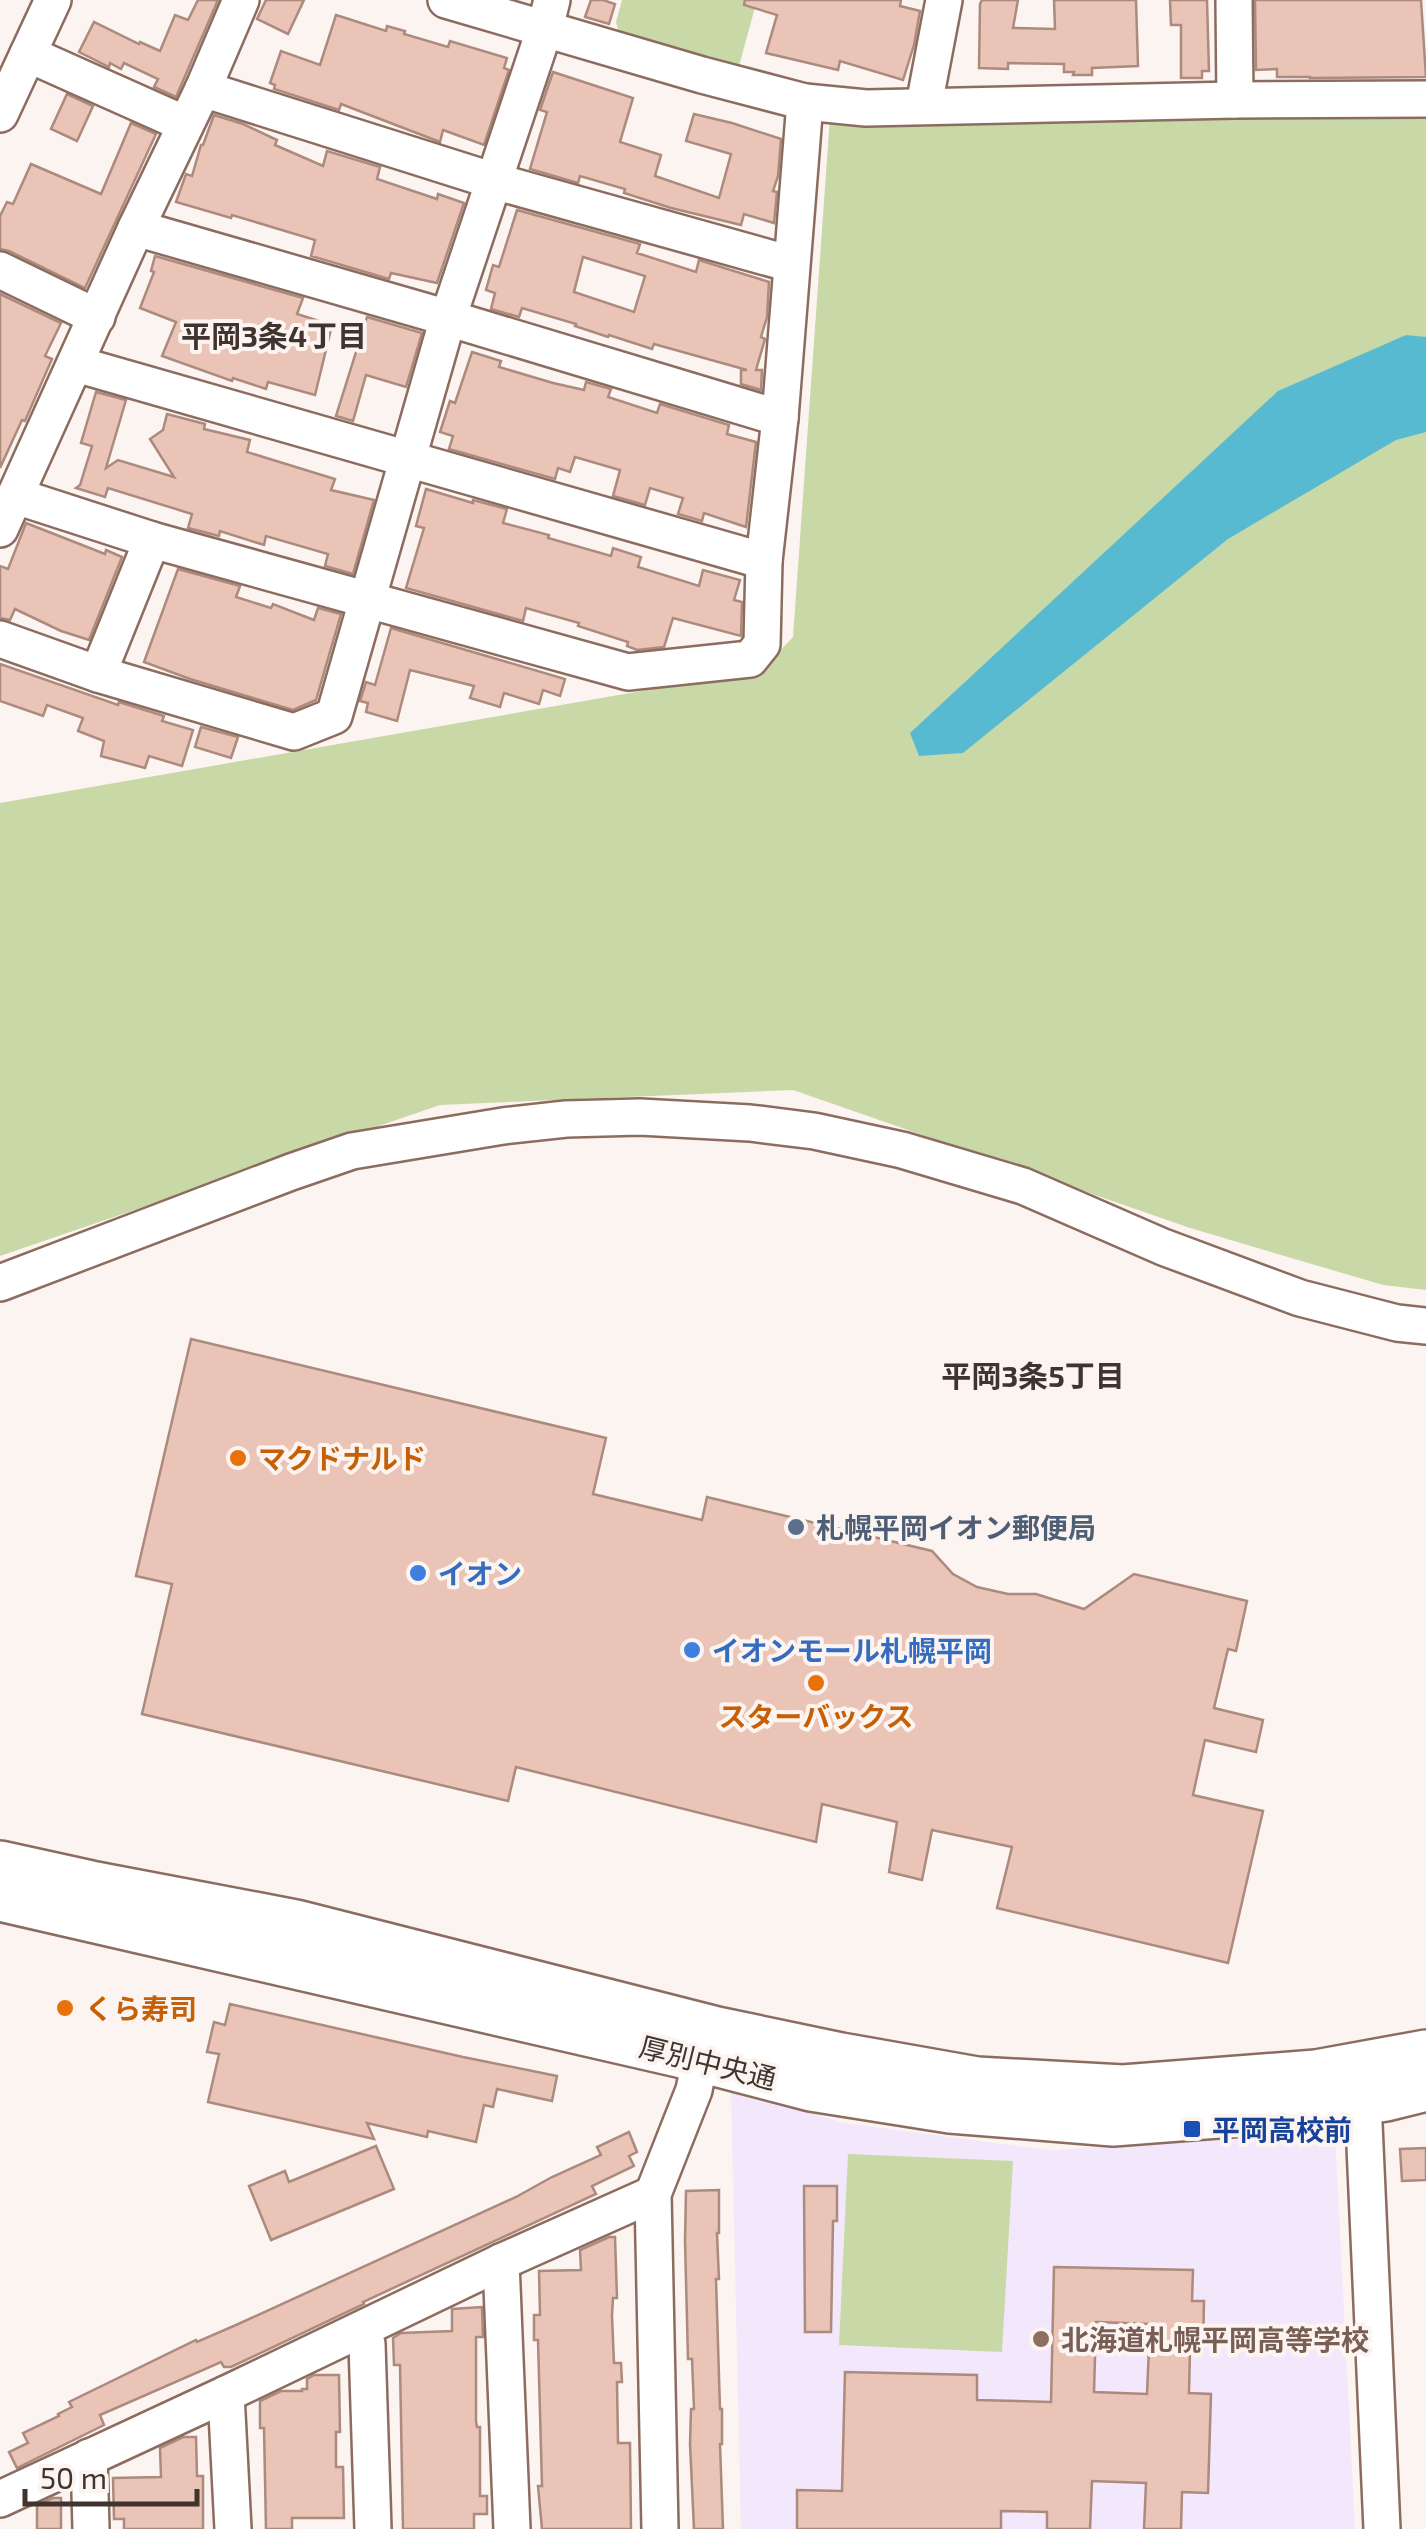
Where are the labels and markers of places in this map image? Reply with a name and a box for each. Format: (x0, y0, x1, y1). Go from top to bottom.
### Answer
place label: マクドナルド (258, 1441, 426, 1475)
marker: マクドナルド (227, 1447, 249, 1469)
place label: 札幌平岡イオン郵便局 (816, 1510, 1096, 1544)
marker: 札幌平岡イオン郵便局 (785, 1516, 807, 1538)
place label: イオン (438, 1556, 522, 1590)
marker: イオン (407, 1562, 429, 1584)
place label: イオンモール札幌平岡 (712, 1633, 992, 1667)
marker: イオンモール札幌平岡 (681, 1639, 703, 1661)
marker: スターバックス (805, 1672, 827, 1694)
place label: スターバックス (719, 1699, 913, 1733)
place label: くら寿司 (85, 1991, 197, 2025)
marker: くら寿司 (54, 1997, 76, 2019)
place label: 平岡高校前 (1212, 2112, 1352, 2146)
marker: 平岡高校前 (1181, 2118, 1203, 2140)
place label: 北海道札幌平岡高等学校 (1061, 2322, 1369, 2356)
marker: 北海道札幌平岡高等学校 (1030, 2328, 1052, 2350)

